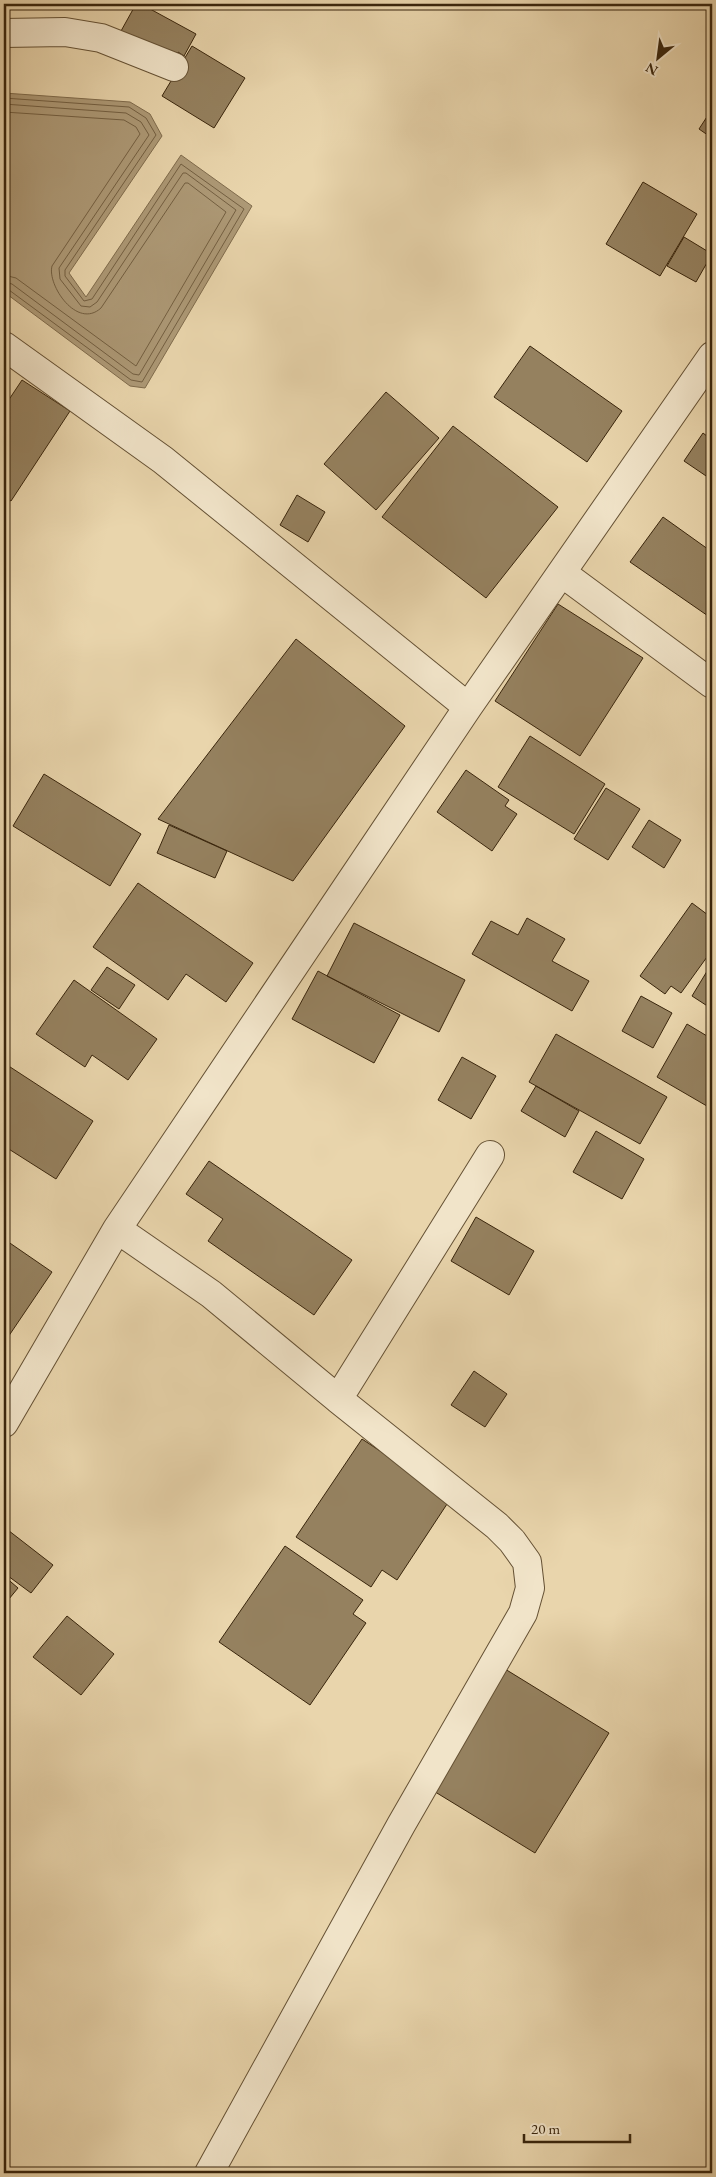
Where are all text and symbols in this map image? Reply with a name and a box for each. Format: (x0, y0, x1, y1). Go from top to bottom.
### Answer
north arrow (634, 32, 684, 82)
text: N (642, 58, 661, 80)
scale bar (524, 2112, 630, 2144)
text: 20 m (531, 2119, 560, 2138)

